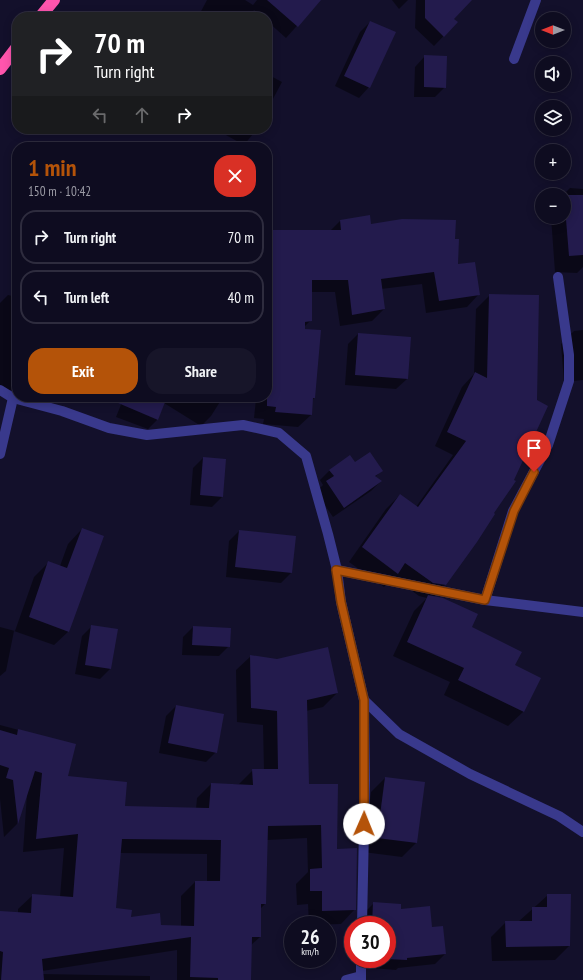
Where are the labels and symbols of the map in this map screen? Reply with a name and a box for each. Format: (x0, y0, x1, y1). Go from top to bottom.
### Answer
north arrow (535, 12, 571, 48)
pin (517, 431, 551, 472)
position arrow (343, 803, 385, 845)
speed limit sign: 30 (344, 916, 396, 968)

